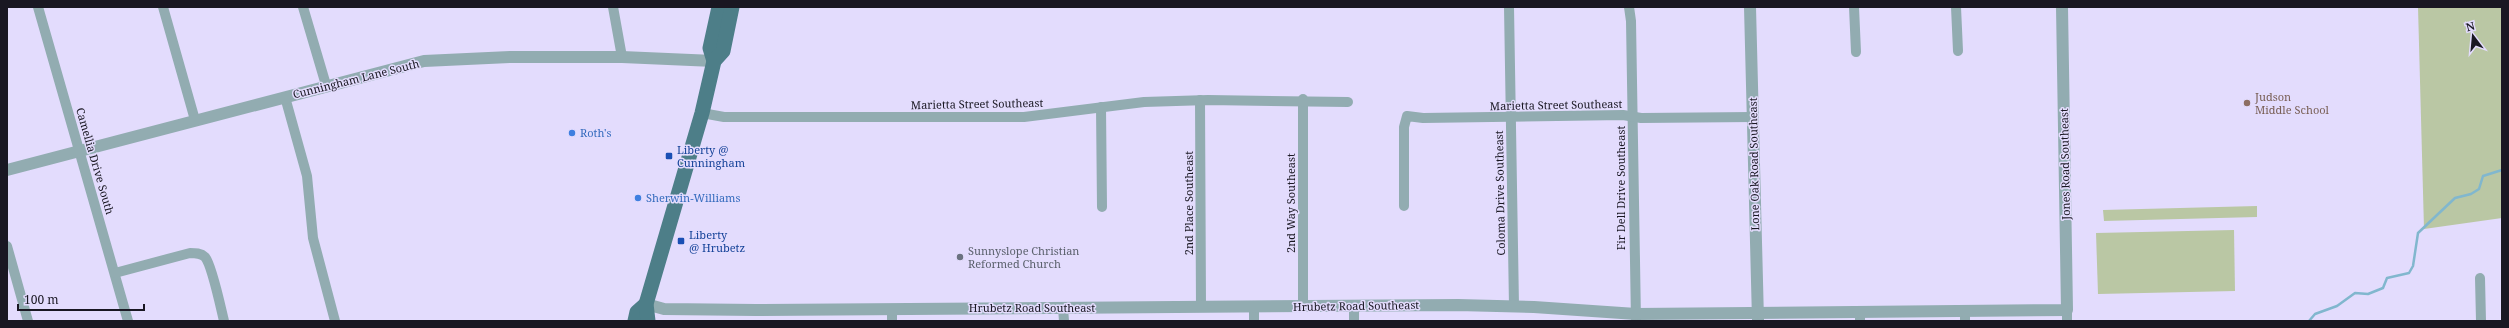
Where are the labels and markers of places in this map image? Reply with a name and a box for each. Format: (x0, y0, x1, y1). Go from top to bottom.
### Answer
place label: Judson Middle School (2254, 89, 2330, 117)
marker: Judson Middle School (2242, 98, 2252, 108)
place label: Roth's (580, 125, 611, 140)
marker: Roth's (567, 128, 577, 138)
place label: Liberty @ Cunningham (677, 142, 746, 170)
marker: Liberty @ Cunningham (664, 151, 674, 161)
place label: Sherwin-Williams (646, 190, 741, 205)
marker: Sherwin-Williams (633, 193, 643, 203)
place label: Liberty @ Hrubetz (689, 227, 745, 255)
marker: Liberty @ Hrubetz (676, 236, 686, 246)
place label: Sunnyslope Christian Reformed Church (968, 243, 1079, 271)
marker: Sunnyslope Christian Reformed Church (955, 252, 965, 262)

